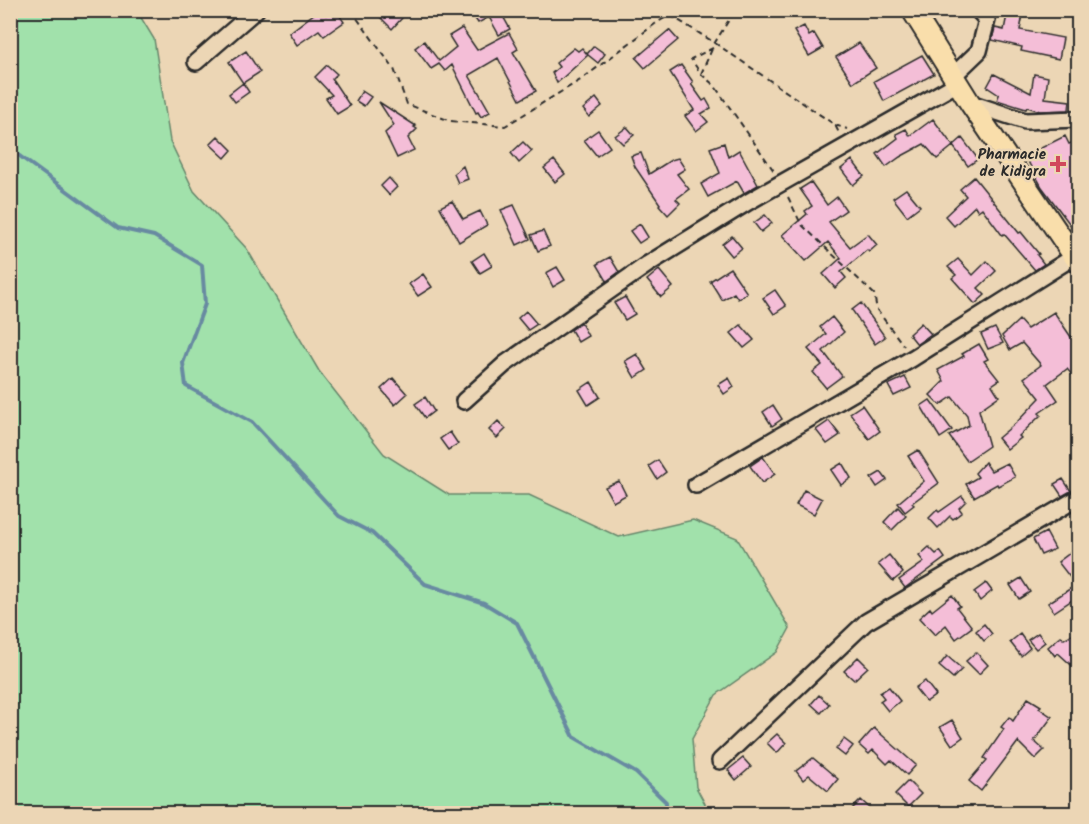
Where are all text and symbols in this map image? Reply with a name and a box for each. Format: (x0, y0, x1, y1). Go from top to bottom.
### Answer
place label: Pharmacie de Kidigra (978, 143, 1047, 184)
marker: Pharmacie de Kidigra (1051, 157, 1065, 171)

